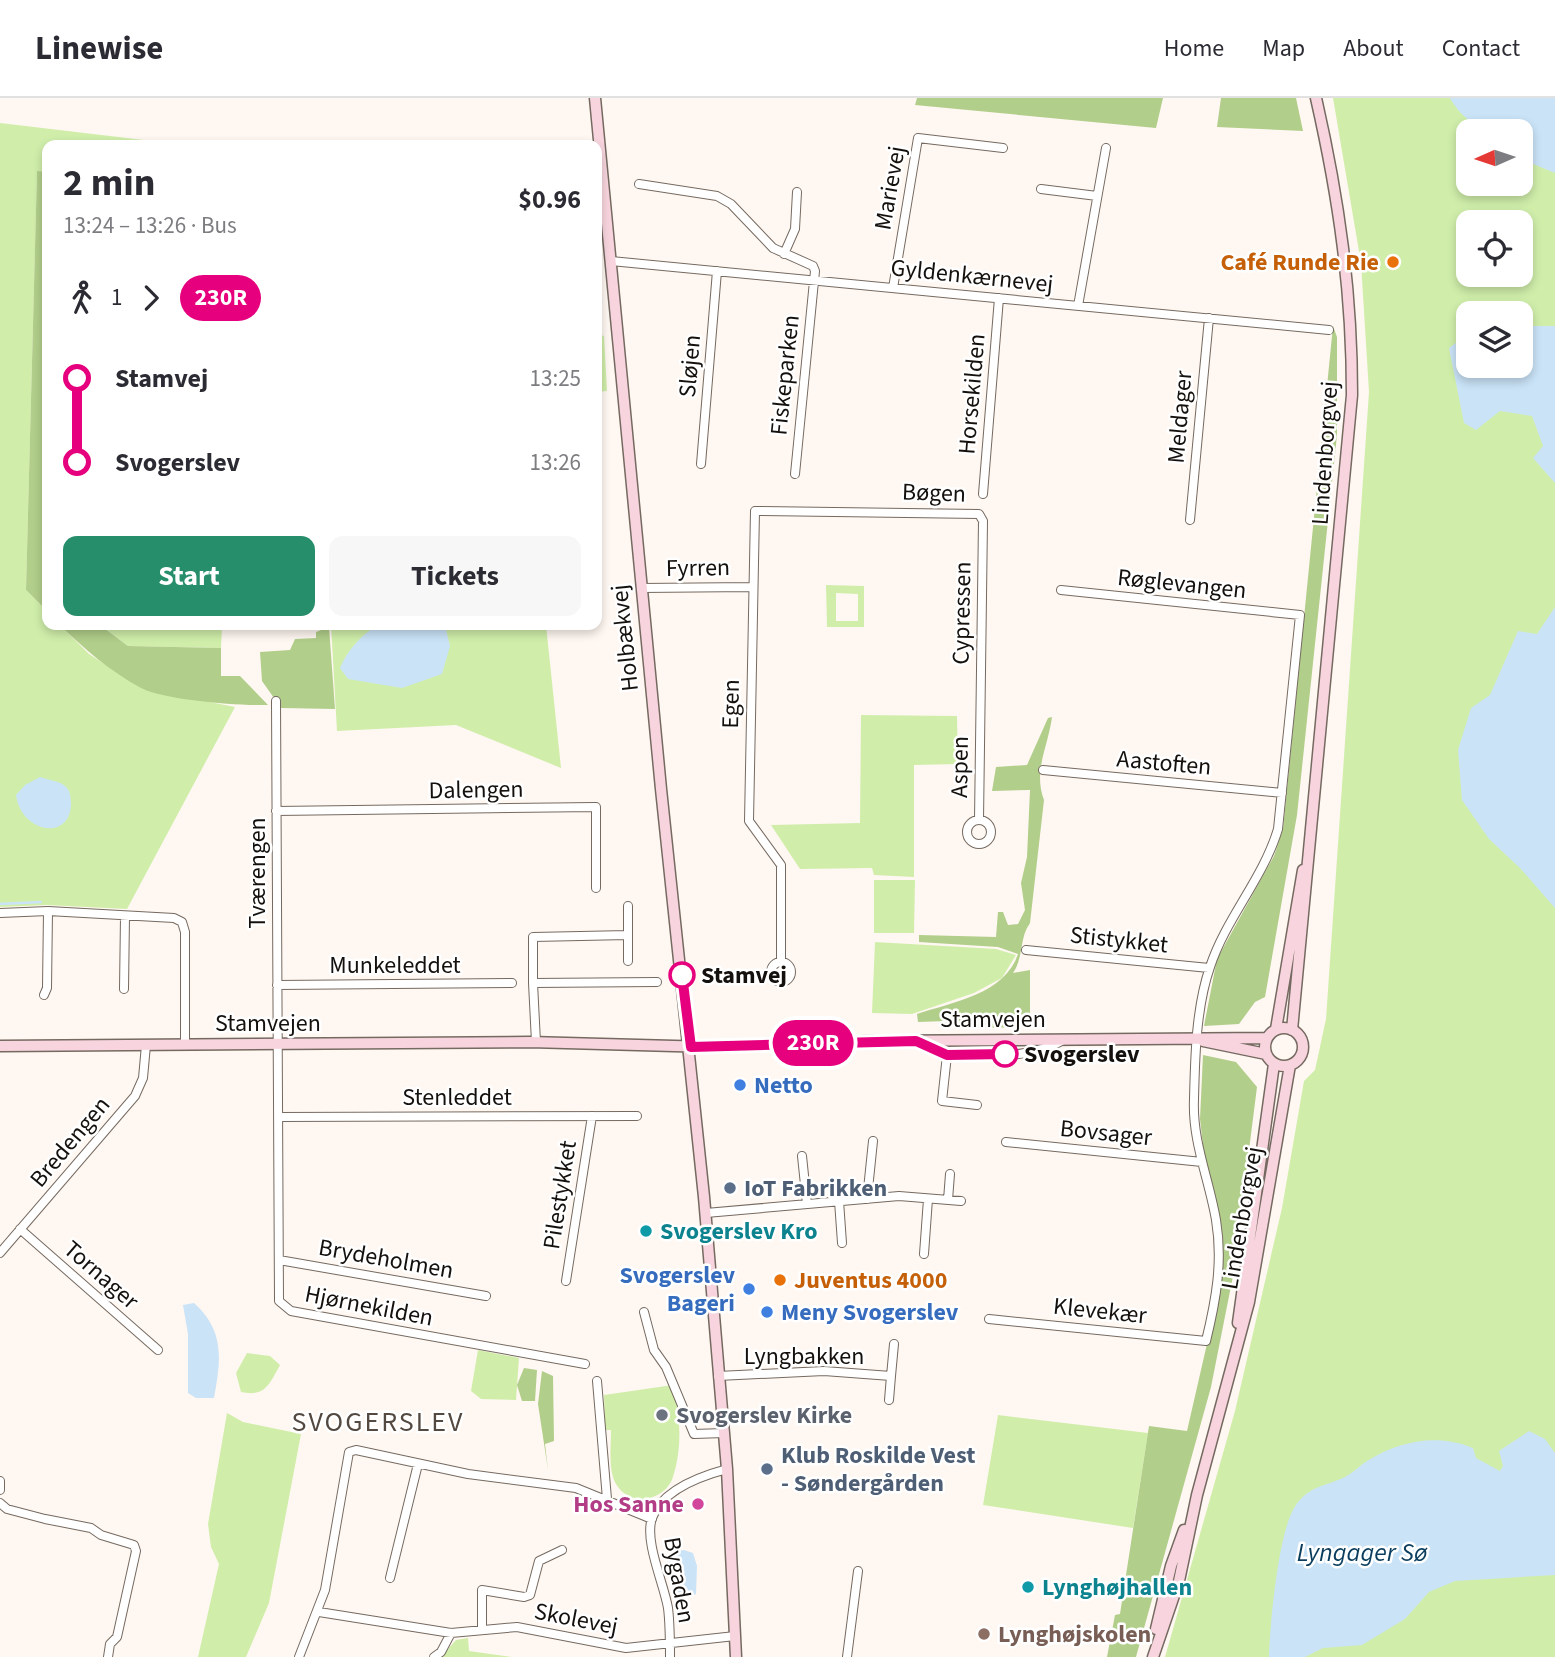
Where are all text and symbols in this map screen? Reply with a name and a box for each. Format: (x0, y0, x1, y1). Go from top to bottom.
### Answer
text: Linewise (35, 25, 163, 72)
text: Home (1164, 31, 1224, 66)
text: Map (1262, 31, 1305, 66)
text: About (1343, 31, 1404, 66)
text: Contact (1442, 31, 1520, 66)
north arrow (1456, 119, 1533, 196)
map controls (1456, 119, 1533, 378)
street label: Marievej (865, 143, 915, 233)
text: 2 min (63, 156, 155, 210)
text: $0.96 (518, 181, 581, 218)
text: 13:24 – 13:26 · Bus (63, 209, 237, 242)
button: locate (1456, 210, 1533, 287)
place label: Café Runde Rie (1220, 245, 1379, 280)
street label: Gyldenkærnevej (889, 250, 1055, 302)
marker: Café Runde Rie (1385, 254, 1401, 270)
icon: walk (63, 279, 101, 317)
icon: forward (132, 279, 170, 317)
text: 230R (194, 280, 247, 315)
text: 1 (111, 281, 122, 314)
button: layers (1456, 301, 1533, 378)
street label: Fiskeparken (761, 313, 809, 437)
street label: Horsekilden (949, 332, 995, 456)
street label: Sløjen (670, 333, 710, 399)
text: Stamvej (115, 360, 208, 397)
text: 13:25 (530, 362, 581, 395)
street label: Meldager (1159, 369, 1202, 465)
street label: Lindenborgvej (1303, 380, 1347, 526)
text: Svogerslev (115, 444, 240, 481)
text: 13:26 (530, 446, 581, 479)
street label: Bøgen (901, 474, 967, 512)
button: Start (63, 536, 315, 616)
button: Tickets (329, 536, 581, 616)
street label: Fyrren (666, 550, 730, 586)
street label: Røglevangen (1116, 560, 1248, 608)
street label: Cypressen (944, 561, 980, 665)
street label: Holbækvej (602, 583, 648, 693)
street label: Egen (713, 679, 749, 729)
street label: Aspen (942, 736, 978, 798)
street label: Aastoften (1115, 741, 1213, 785)
street label: Dalengen (428, 772, 524, 808)
street label: Tværengen (240, 817, 275, 929)
street label: Stistykket (1068, 917, 1170, 963)
street label: Munkeleddet (329, 948, 461, 983)
place label: Stamvej (701, 958, 787, 993)
marker: Stamvej (669, 962, 695, 988)
street label: Stamvejen (940, 1002, 1046, 1037)
street label: Stamvejen (215, 1006, 321, 1041)
line badge: 230R (764, 1020, 862, 1066)
text: 230R (787, 1025, 839, 1060)
place label: Svogerslev (1024, 1037, 1140, 1072)
marker: Svogerslev (992, 1041, 1018, 1067)
place label: Netto (754, 1068, 813, 1103)
marker: Netto (732, 1077, 748, 1093)
street label: Stenleddet (402, 1080, 512, 1115)
street label: Bredengen (21, 1089, 119, 1195)
street label: Bovsager (1058, 1111, 1154, 1155)
street label: Pilestykket (534, 1138, 586, 1252)
street label: Lindenborgvej (1212, 1144, 1272, 1292)
place label: IoT Fabrikken (744, 1171, 887, 1206)
marker: IoT Fabrikken (722, 1180, 738, 1196)
place label: Svogerslev Kro (660, 1214, 818, 1249)
marker: Svogerslev Kro (638, 1223, 654, 1239)
street label: Brydeholmen (316, 1230, 456, 1288)
street label: Tornager (56, 1232, 147, 1318)
place label: Svogerslev Bageri (619, 1258, 735, 1321)
place label: Juventus 4000 (794, 1263, 947, 1298)
marker: Juventus 4000 (772, 1272, 788, 1288)
street label: Hjørnekilden (302, 1276, 436, 1336)
marker: Svogerslev Bageri (741, 1281, 757, 1297)
street label: Klevekær (1052, 1289, 1149, 1333)
place label: Meny Svogerslev (781, 1295, 959, 1330)
marker: Meny Svogerslev (759, 1304, 775, 1320)
street label: Lyngbakken (744, 1339, 864, 1374)
place label: Svogerslev Kirke (676, 1398, 852, 1433)
district label: SVOGERSLEV (292, 1402, 465, 1442)
marker: Svogerslev Kirke (654, 1407, 670, 1423)
place label: Klub Roskilde Vest - Søndergården (781, 1438, 975, 1501)
marker: Klub Roskilde Vest - Søndergården (759, 1461, 775, 1477)
place label: Hos Sanne (573, 1487, 684, 1522)
marker: Hos Sanne (690, 1496, 706, 1512)
street label: Bygaden (654, 1534, 704, 1626)
water label: Lyngager Sø (1297, 1534, 1428, 1571)
place label: Lynghøjhallen (1042, 1570, 1192, 1605)
marker: Lynghøjhallen (1020, 1579, 1036, 1595)
street label: Skolevej (531, 1594, 621, 1644)
place label: Lynghøjskolen (998, 1617, 1151, 1652)
marker: Lynghøjskolen (976, 1626, 992, 1642)

